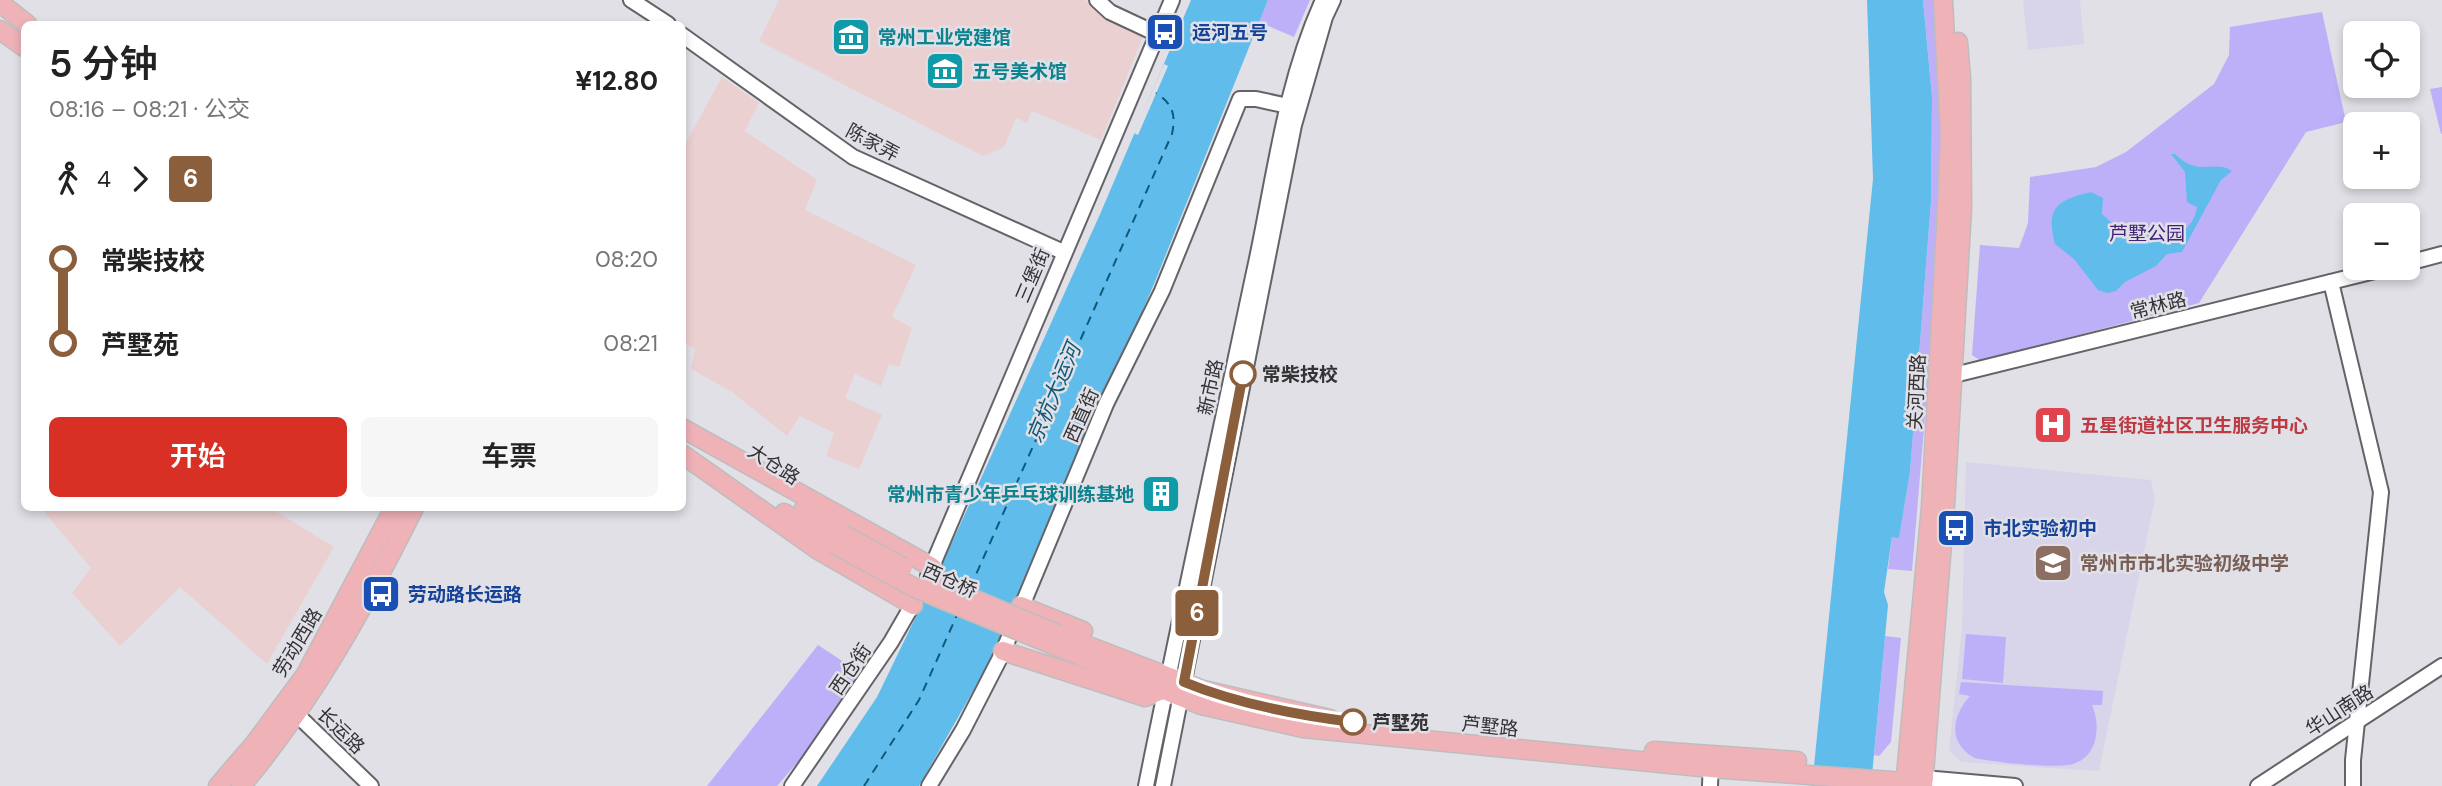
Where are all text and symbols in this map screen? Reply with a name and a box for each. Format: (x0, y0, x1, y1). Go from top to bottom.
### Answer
bus stop icon: 运河五号 (1144, 11, 1186, 53)
museum icon: 常州工业党建馆 (830, 16, 872, 58)
place label: 运河五号 (1192, 20, 1268, 45)
map controls (2343, 21, 2420, 280)
button: locate (2343, 21, 2420, 98)
place label: 常州工业党建馆 (878, 25, 1011, 50)
text: 5 分钟 (49, 39, 158, 89)
museum icon: 五号美术馆 (924, 50, 966, 92)
place label: 五号美术馆 (972, 59, 1067, 84)
text: ¥12.80 (575, 64, 658, 98)
text: 08:16 – 08:21 · 公交 (49, 94, 250, 124)
button: + (2343, 112, 2420, 189)
street label: 陈家弄 (842, 118, 904, 167)
icon: walk (49, 160, 87, 198)
icon: forward (121, 160, 159, 198)
text: 6 (183, 163, 198, 194)
text: 4 (97, 164, 111, 194)
button: − (2343, 203, 2420, 280)
park label: 芦墅公园 (2109, 221, 2185, 246)
text: 常柴技校 (101, 244, 205, 278)
text: 08:20 (595, 244, 658, 274)
street label: 三堡街 (1010, 244, 1055, 306)
street label: 常林路 (2127, 286, 2189, 325)
text: 芦墅苑 (101, 328, 179, 362)
text: 08:21 (603, 328, 658, 358)
water label: 京杭大运河 (1021, 336, 1089, 447)
street label: 关河西路 (1902, 353, 1931, 431)
street label: 新市路 (1192, 357, 1229, 418)
marker: 常柴技校 (1230, 361, 1256, 387)
place label: 常柴技校 (1262, 362, 1338, 387)
street label: 西直街 (1058, 384, 1104, 446)
hospital icon: 五星街道社区卫生服务中心 (2032, 404, 2074, 446)
place label: 五星街道社区卫生服务中心 (2080, 413, 2308, 438)
button: 开始 (49, 417, 347, 497)
button: 车票 (361, 417, 658, 497)
street label: 大仓路 (743, 438, 804, 490)
building icon: 常州市青少年乒乓球训练基地 (1140, 473, 1182, 515)
place label: 常州市青少年乒乓球训练基地 (887, 482, 1134, 507)
bus stop icon: 市北实验初中 (1935, 507, 1977, 549)
place label: 市北实验初中 (1983, 516, 2097, 541)
school or university icon: 常州市市北实验初级中学 (2032, 542, 2074, 584)
place label: 常州市市北实验初级中学 (2080, 551, 2289, 576)
street label: 西仓桥 (919, 557, 981, 603)
bus stop icon: 劳动路长运路 (360, 573, 402, 615)
place label: 劳动路长运路 (408, 582, 522, 607)
line badge: 6 (1174, 590, 1220, 636)
text: 6 (1189, 597, 1205, 628)
street label: 劳动西路 (267, 603, 328, 681)
street label: 西仓街 (824, 639, 877, 700)
street label: 华山南路 (2301, 679, 2378, 742)
street label: 长运路 (311, 702, 370, 759)
marker: 芦墅苑 (1340, 709, 1366, 735)
place label: 芦墅苑 (1372, 710, 1429, 735)
street label: 芦墅路 (1460, 711, 1520, 742)

